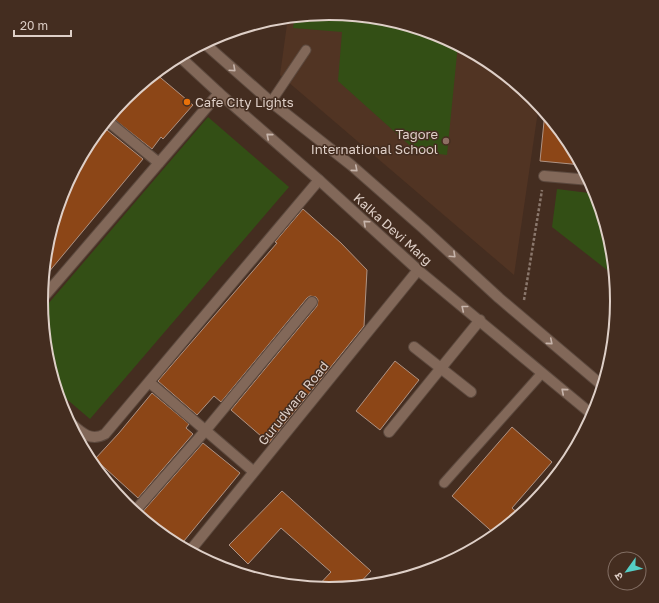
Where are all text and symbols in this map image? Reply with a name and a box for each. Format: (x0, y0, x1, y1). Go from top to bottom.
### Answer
scale bar (14, 12, 71, 38)
text: 20 m (20, 18, 48, 33)
one-way arrow (229, 64, 236, 71)
place label: Cafe City Lights (195, 94, 294, 110)
marker: Cafe City Lights (182, 97, 192, 107)
place label: Tagore International School (311, 126, 438, 157)
one-way arrow (266, 134, 274, 141)
marker: Tagore International School (441, 136, 451, 146)
one-way arrow (351, 165, 358, 172)
street label: Kalka Devi Marg (350, 190, 436, 268)
one-way arrow (363, 220, 371, 227)
one-way arrow (448, 251, 456, 258)
one-way arrow (462, 305, 469, 312)
one-way arrow (545, 337, 553, 344)
street label: Gurudwara Road (254, 358, 332, 448)
one-way arrow (561, 389, 568, 396)
north arrow (607, 551, 647, 591)
text: उ (611, 570, 625, 583)

